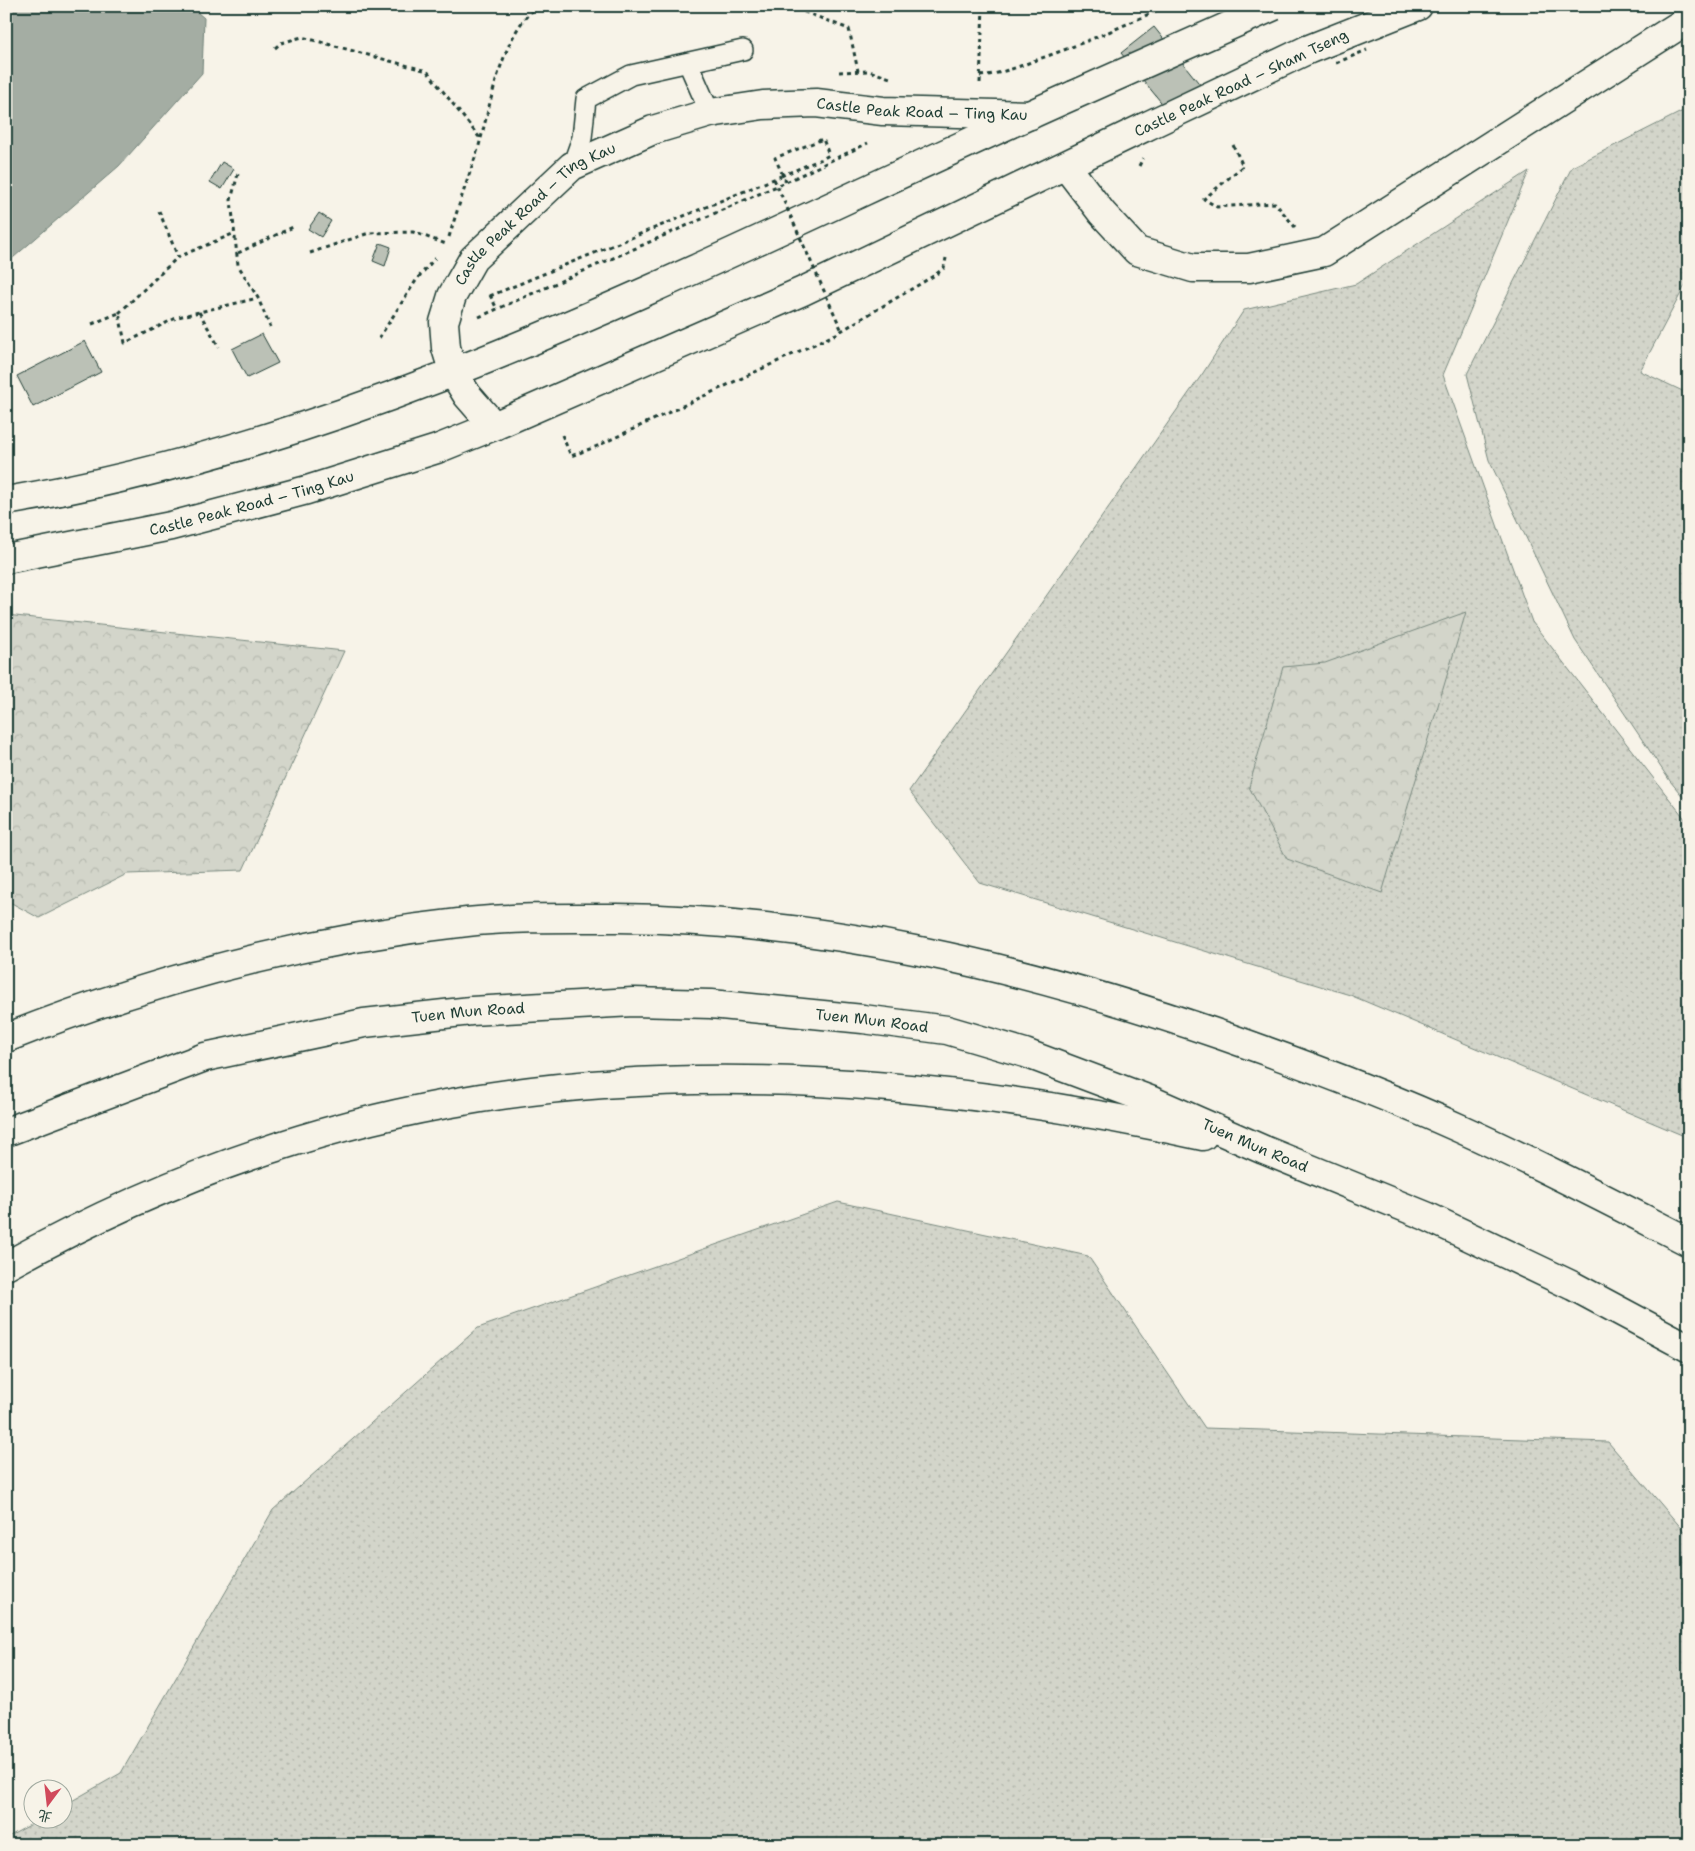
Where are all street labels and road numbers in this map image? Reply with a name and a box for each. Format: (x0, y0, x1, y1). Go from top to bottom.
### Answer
street label: Castle Peak Road – Sham Tseng (1131, 25, 1351, 141)
street label: Castle Peak Road – Ting Kau (815, 93, 1028, 125)
street label: Castle Peak Road – Ting Kau (450, 138, 619, 289)
street label: Castle Peak Road – Ting Kau (147, 466, 357, 540)
street label: Tuen Mun Road (410, 998, 526, 1028)
street label: Tuen Mun Road (814, 1004, 930, 1038)
street label: Tuen Mun Road (1199, 1114, 1312, 1177)

